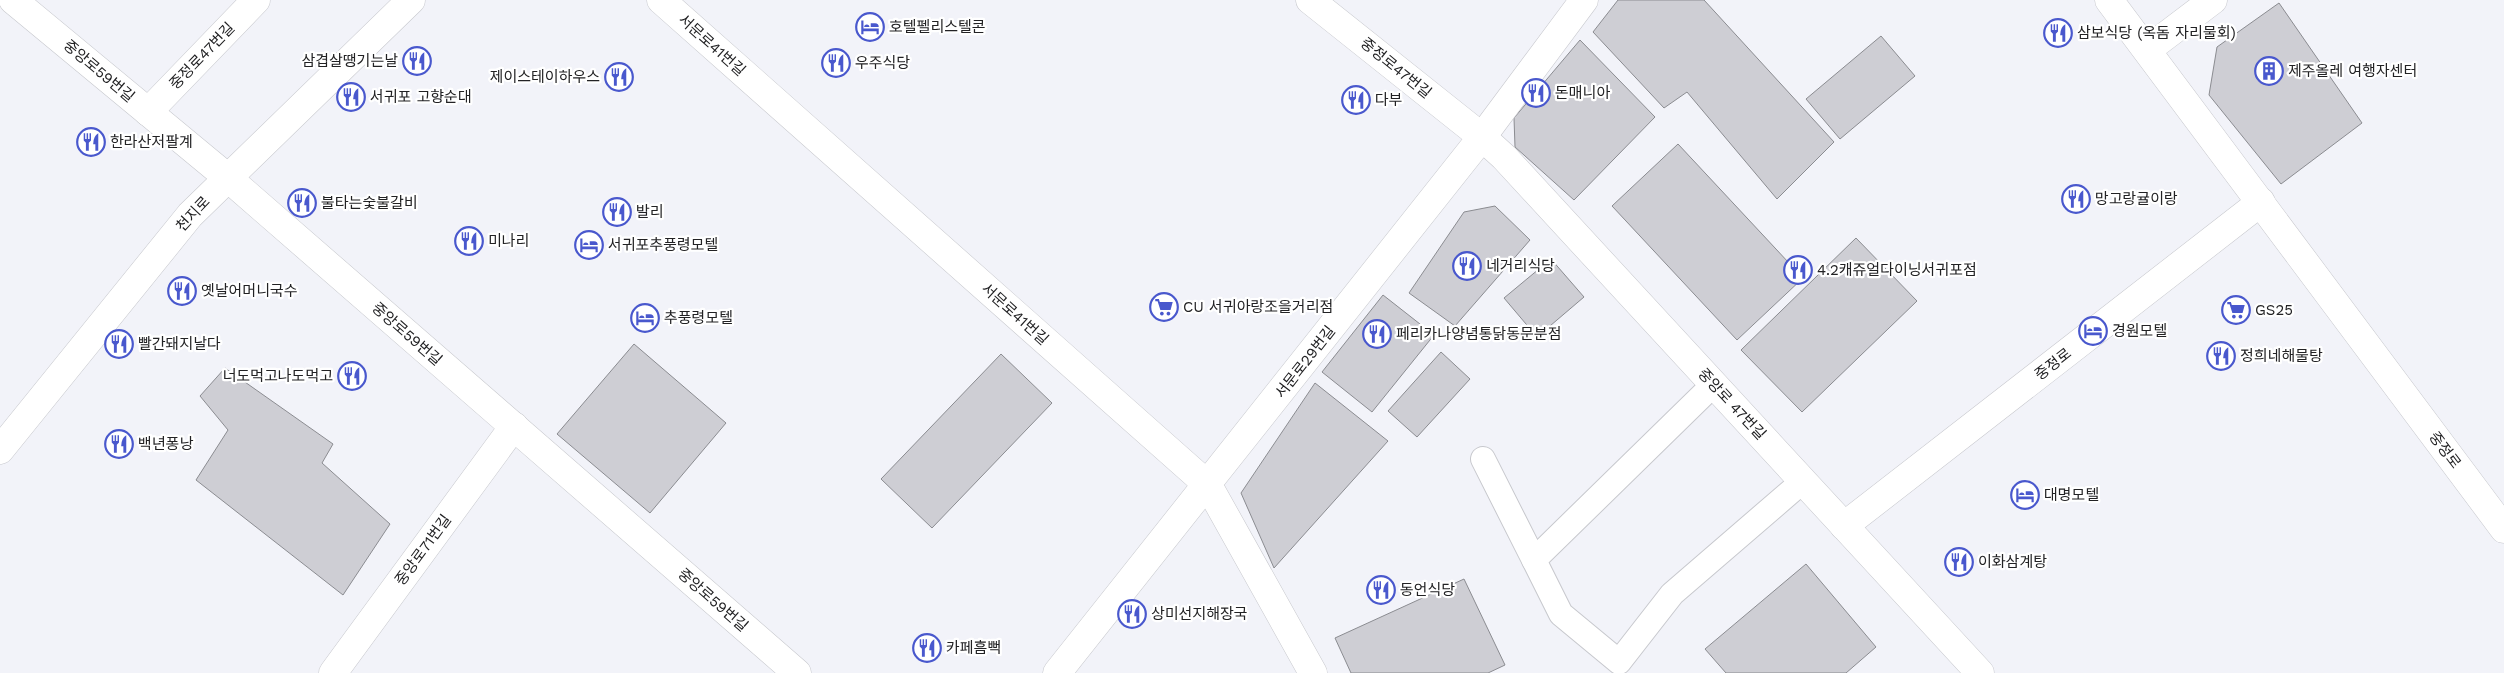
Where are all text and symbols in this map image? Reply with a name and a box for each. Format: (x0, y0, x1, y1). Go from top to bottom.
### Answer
street label: 서문로41번길 (675, 10, 749, 80)
hotel icon: 호텔펠리스텔콘 (855, 12, 885, 42)
place label: 호텔펠리스텔콘 (889, 18, 986, 36)
restaurant icon: 삼보식당 (옥돔 자리물회) (2043, 18, 2073, 48)
street label: 중정로47번길 (166, 19, 238, 93)
place label: 삼보식당 (옥돔 자리물회) (2077, 24, 2236, 42)
street label: 중정로47번길 (1357, 34, 1435, 102)
street label: 중앙로59번길 (60, 36, 138, 106)
restaurant icon: 삼겹살땡기는날 (402, 46, 432, 76)
restaurant icon: 우주식당 (821, 48, 851, 78)
place label: 삼겹살땡기는날 (301, 52, 398, 70)
place label: 우주식당 (855, 54, 910, 72)
building icon: 제주올레 여행자센터 (2254, 56, 2284, 86)
restaurant icon: 제이스테이하우스 (604, 62, 634, 92)
place label: 제주올레 여행자센터 (2288, 62, 2417, 80)
place label: 제이스테이하우스 (490, 68, 600, 86)
restaurant icon: 돈매니아 (1521, 78, 1551, 108)
restaurant icon: 서귀포 고향순대 (336, 82, 366, 112)
place label: 돈매니아 (1555, 84, 1610, 102)
restaurant icon: 다부 (1341, 85, 1371, 115)
place label: 서귀포 고향순대 (370, 88, 472, 106)
place label: 다부 (1375, 91, 1403, 109)
restaurant icon: 한라산저팔계 (76, 127, 106, 157)
place label: 한라산저팔계 (110, 133, 193, 151)
restaurant icon: 망고랑귤이랑 (2061, 184, 2091, 214)
restaurant icon: 불타는숯불갈비 (287, 188, 317, 218)
place label: 망고랑귤이랑 (2095, 190, 2178, 208)
street label: 천지로 (172, 193, 214, 235)
place label: 불타는숯불갈비 (321, 194, 418, 212)
restaurant icon: 발리 (602, 197, 632, 227)
place label: 발리 (636, 203, 664, 221)
restaurant icon: 미나리 (454, 226, 484, 256)
hotel icon: 서귀포추풍령모텔 (574, 230, 604, 260)
place label: 미나리 (488, 232, 529, 250)
place label: 서귀포추풍령모텔 (608, 236, 718, 254)
restaurant icon: 네거리식당 (1452, 251, 1482, 281)
restaurant icon: 4.2캐쥬얼다이닝서귀포점 (1783, 255, 1813, 285)
place label: 네거리식당 (1486, 257, 1555, 275)
place label: 4.2캐쥬얼다이닝서귀포점 (1817, 261, 1977, 279)
restaurant icon: 옛날어머니국수 (167, 276, 197, 306)
street label: 서문로41번길 (978, 279, 1052, 349)
place label: 옛날어머니국수 (201, 282, 298, 300)
supermarket icon: CU 서귀아랑조을거리점 (1149, 292, 1179, 322)
supermarket icon: GS25 (2221, 295, 2251, 325)
place label: CU 서귀아랑조을거리점 (1183, 298, 1333, 316)
street label: 중앙로59번길 (368, 299, 446, 369)
place label: GS25 (2255, 301, 2293, 319)
hotel icon: 추풍령모텔 (630, 303, 660, 333)
place label: 추풍령모텔 (664, 309, 733, 327)
hotel icon: 경원모텔 (2078, 316, 2108, 346)
restaurant icon: 페리카나양념통닭동문분점 (1362, 319, 1392, 349)
street label: 서문로29번길 (1271, 322, 1339, 402)
place label: 경원모텔 (2112, 322, 2167, 340)
place label: 페리카나양념통닭동문분점 (1396, 325, 1562, 343)
restaurant icon: 빨간돼지날다 (104, 329, 134, 359)
place label: 빨간돼지날다 (138, 335, 221, 353)
restaurant icon: 정희네해물탕 (2206, 341, 2236, 371)
street label: 중정로 (2031, 344, 2075, 384)
place label: 정희네해물탕 (2240, 347, 2323, 365)
restaurant icon: 너도먹고나도먹고 (337, 361, 367, 391)
street label: 중앙로 47번길 (1694, 365, 1770, 443)
place label: 너도먹고나도먹고 (223, 367, 333, 385)
street label: 중정로 (2425, 428, 2465, 472)
restaurant icon: 백년퐁낭 (104, 429, 134, 459)
place label: 백년퐁낭 (138, 435, 193, 453)
hotel icon: 대명모텔 (2010, 480, 2040, 510)
place label: 대명모텔 (2044, 486, 2099, 504)
street label: 중앙로71번길 (391, 511, 455, 589)
restaurant icon: 이화삼계탕 (1944, 547, 1974, 577)
place label: 이화삼계탕 (1978, 553, 2047, 571)
street label: 중앙로59번길 (674, 565, 752, 635)
restaurant icon: 동언식당 (1366, 575, 1396, 605)
place label: 동언식당 (1400, 581, 1455, 599)
restaurant icon: 상미선지해장국 (1117, 599, 1147, 629)
place label: 상미선지해장국 (1151, 605, 1248, 623)
restaurant icon: 카페흠뻑 (912, 633, 942, 663)
place label: 카페흠뻑 (946, 639, 1001, 657)

